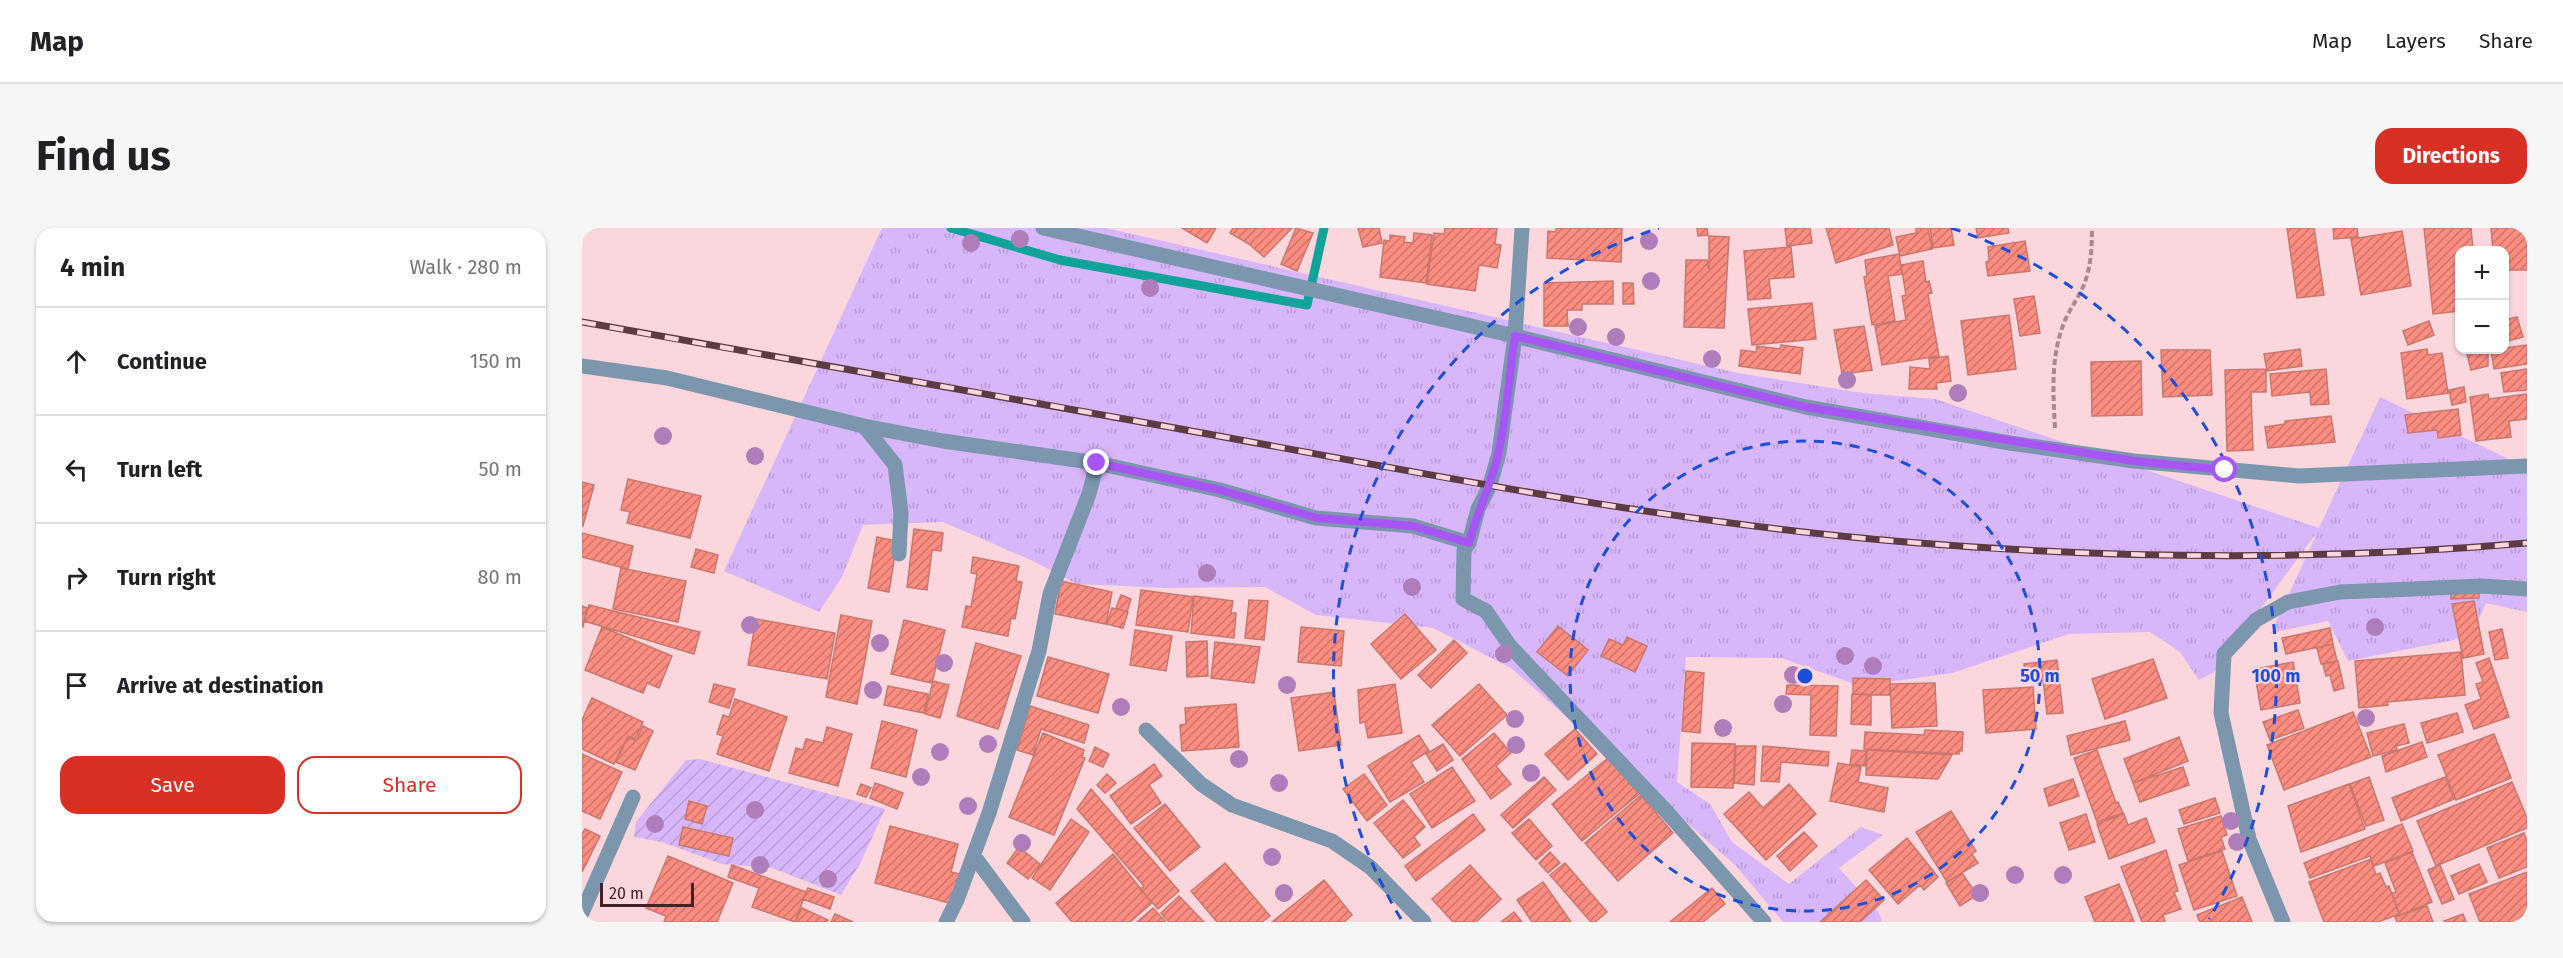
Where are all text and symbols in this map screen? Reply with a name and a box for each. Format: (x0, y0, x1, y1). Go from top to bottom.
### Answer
text: Map (30, 25, 84, 58)
text: Map (2312, 28, 2352, 54)
text: Layers (2385, 28, 2446, 54)
text: Share (2479, 28, 2533, 54)
button: Directions (2375, 128, 2527, 184)
text: Find us (36, 131, 171, 181)
map controls (2455, 246, 2509, 354)
button: + (2455, 246, 2509, 300)
text: 4 min (60, 252, 125, 283)
text: Walk · 280 m (409, 255, 522, 279)
button: − (2455, 300, 2509, 354)
icon: ahead (60, 345, 93, 378)
text: Continue (117, 348, 207, 375)
text: 150 m (470, 349, 522, 373)
route end (1083, 449, 1109, 475)
icon: left (60, 453, 93, 486)
text: Turn left (117, 456, 202, 483)
route start (2211, 456, 2237, 482)
text: 50 m (478, 457, 522, 481)
icon: right (60, 561, 93, 594)
text: Turn right (117, 564, 216, 591)
text: 80 m (477, 565, 522, 589)
text: 50 m (2020, 665, 2060, 687)
text: 100 m (2252, 665, 2300, 687)
centre of rings (1795, 666, 1815, 686)
icon: arrive (60, 669, 93, 702)
text: Arrive at destination (117, 672, 324, 699)
button: Save (60, 756, 285, 814)
button: Share (297, 756, 522, 814)
scale bar (600, 880, 694, 908)
text: 20 m (609, 884, 644, 903)

